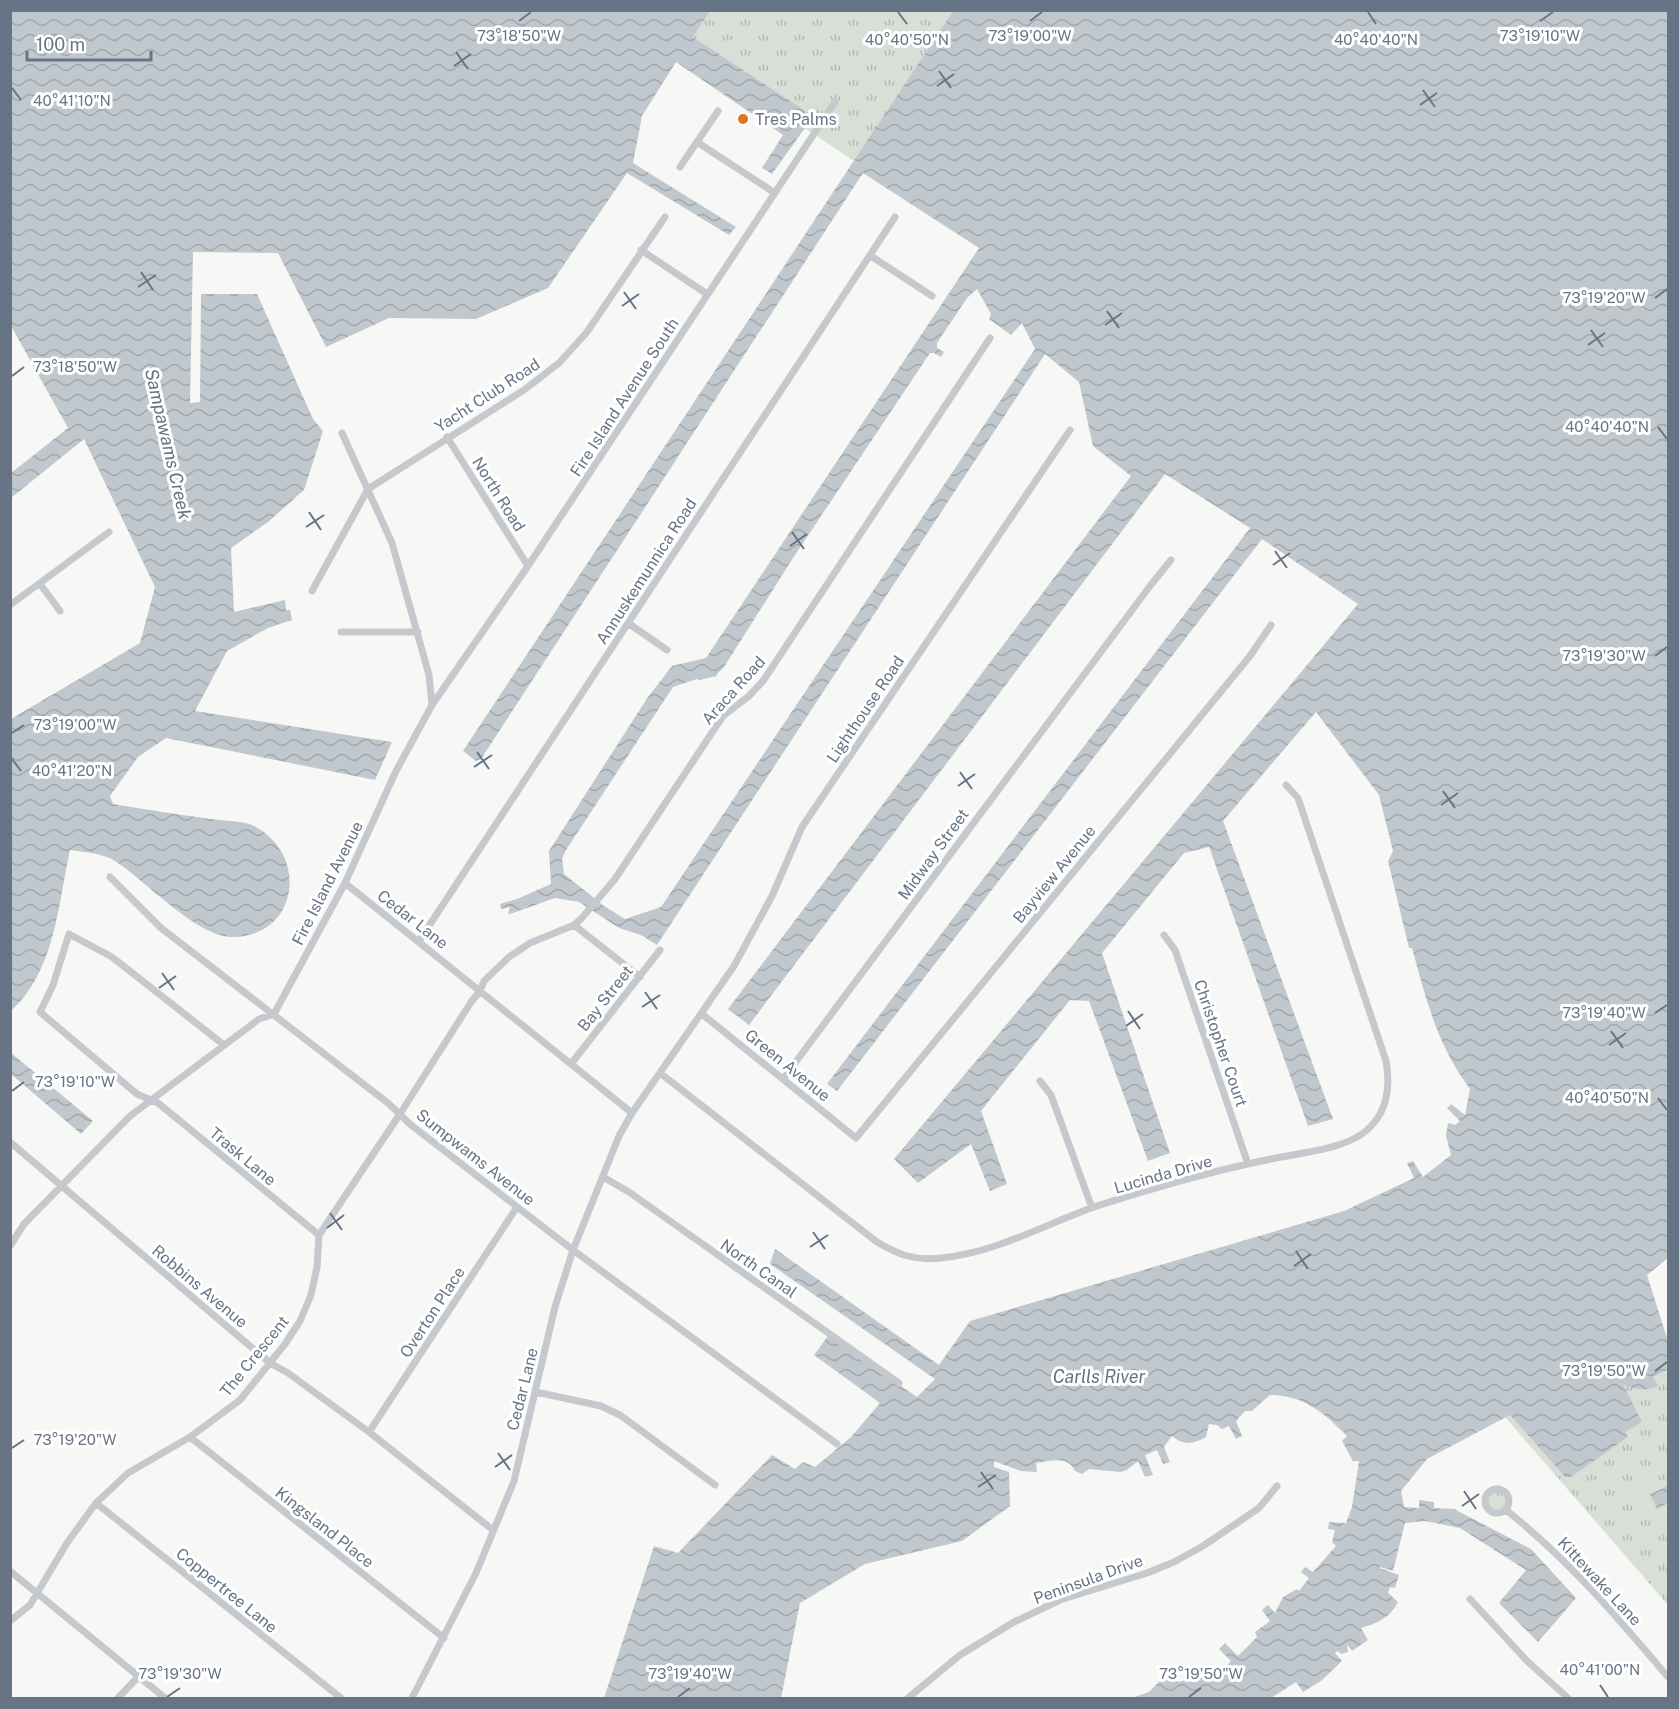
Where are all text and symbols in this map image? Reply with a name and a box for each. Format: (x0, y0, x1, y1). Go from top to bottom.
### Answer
scale bar (27, 24, 152, 62)
text: 73°18'50"W (477, 27, 561, 44)
text: 73°19'00"W (988, 27, 1072, 44)
text: 73°19'10"W (1500, 27, 1580, 44)
text: 40°40'50"N (865, 31, 949, 48)
text: 40°40'40"N (1334, 31, 1418, 48)
text: 100 m (36, 34, 85, 55)
text: 40°41'10"N (33, 92, 111, 109)
place label: Tres Palms (755, 110, 837, 129)
marker: Tres Palms (736, 112, 750, 126)
text: 73°19'20"W (1562, 289, 1646, 306)
street label: Fire Island Avenue South (566, 315, 683, 480)
street label: Yacht Club Road (431, 354, 543, 436)
text: 73°18'50"W (33, 358, 117, 375)
water label: Sampawams Creek (141, 366, 196, 522)
text: 40°40'40"N (1565, 418, 1649, 435)
street label: North Road (468, 454, 529, 535)
street label: Annuskemunnica Road (592, 495, 701, 648)
text: 73°19'30"W (1562, 647, 1646, 664)
street label: Araca Road (698, 652, 769, 728)
street label: Lighthouse Road (823, 652, 908, 766)
text: 73°19'00"W (33, 716, 117, 733)
text: 40°41'20"N (32, 762, 112, 779)
street label: Midway Street (894, 805, 973, 903)
street label: Fire Island Avenue (288, 818, 367, 948)
street label: Bayview Avenue (1009, 822, 1100, 927)
street label: Cedar Lane (373, 886, 452, 953)
street label: Bay Street (574, 962, 637, 1035)
street label: Christopher Court (1190, 977, 1251, 1109)
text: 73°19'40"W (1562, 1004, 1646, 1021)
street label: Green Avenue (741, 1025, 834, 1106)
text: 73°19'10"W (35, 1073, 115, 1090)
text: 40°40'50"N (1565, 1089, 1649, 1106)
street label: Sumpwams Avenue (413, 1105, 539, 1210)
street label: Trask Lane (206, 1123, 280, 1190)
street label: Lucinda Drive (1112, 1151, 1214, 1198)
street label: North Canal (717, 1235, 801, 1302)
street label: Robbins Avenue (148, 1241, 251, 1332)
street label: Overton Place (396, 1263, 469, 1361)
street label: The Crescent (216, 1312, 293, 1401)
street label: Cedar Lane (503, 1346, 542, 1433)
text: 73°19'50"W (1562, 1362, 1646, 1379)
water label: Carlls River (1053, 1366, 1146, 1387)
text: 73°19'20"W (33, 1431, 117, 1448)
street label: Kingsland Place (272, 1483, 378, 1572)
street label: Kittewake Lane (1554, 1533, 1645, 1630)
street label: Coppertree Lane (172, 1544, 281, 1637)
street label: Peninsula Drive (1031, 1551, 1145, 1608)
text: 40°41'00"N (1560, 1661, 1640, 1678)
text: 73°19'30"W (138, 1665, 222, 1682)
text: 73°19'40"W (648, 1665, 732, 1682)
text: 73°19'50"W (1159, 1665, 1243, 1682)

